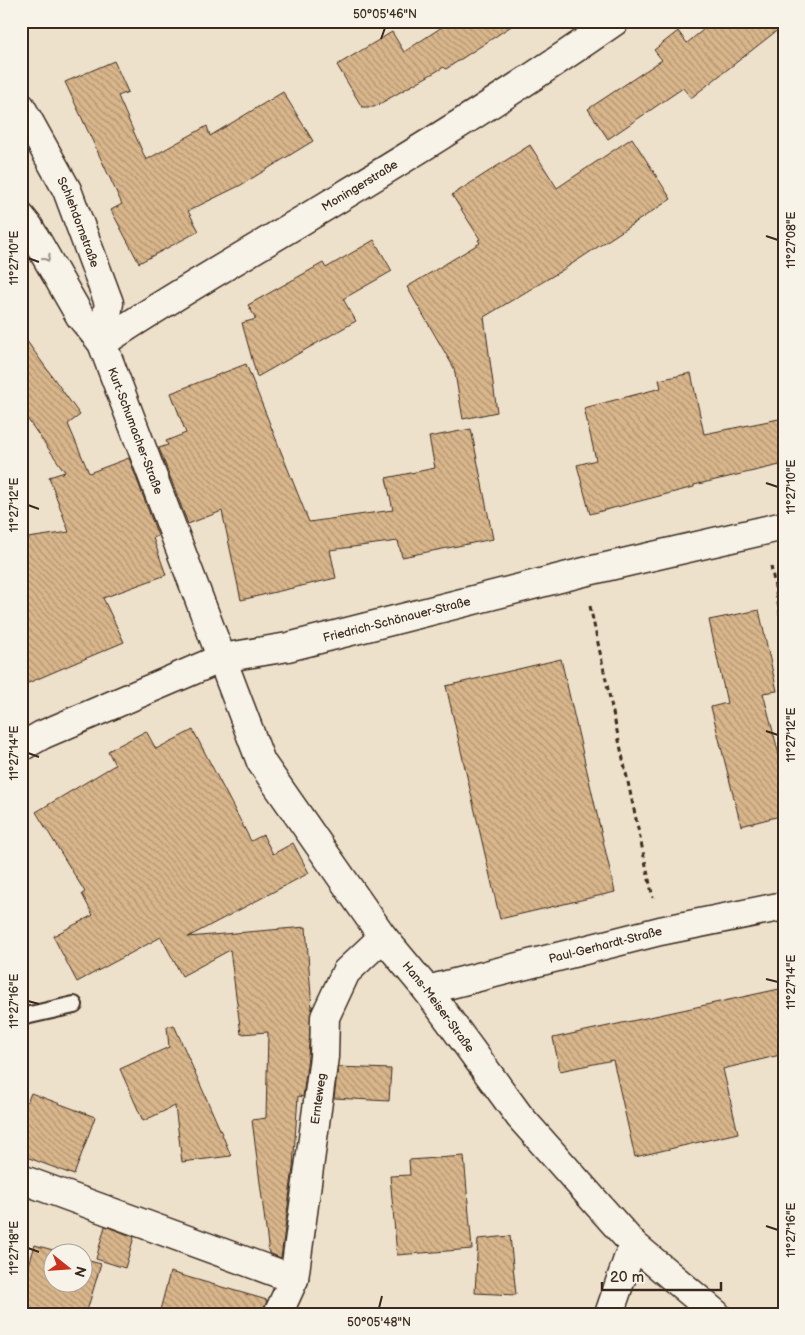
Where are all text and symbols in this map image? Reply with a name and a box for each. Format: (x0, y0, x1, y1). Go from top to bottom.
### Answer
text: 50°05'46"N (353, 7, 417, 22)
street label: Moningerstraße (319, 157, 401, 215)
street label: Schlehdornstraße (53, 175, 102, 270)
text: 11°27'08"E (784, 211, 799, 268)
text: 11°27'10"E (7, 231, 22, 285)
one-way arrow (41, 253, 51, 262)
street label: Kurt-Schumacher-Straße (104, 365, 166, 496)
text: 11°27'10"E (784, 460, 799, 514)
text: 11°27'12"E (7, 478, 22, 532)
street label: Friedrich-Schönauer-Straße (322, 594, 472, 646)
text: 11°27'12"E (784, 708, 799, 762)
text: 11°27'14"E (7, 726, 22, 780)
street label: Paul-Gerhardt-Straße (547, 924, 664, 967)
text: 11°27'14"E (784, 955, 799, 1009)
street label: Hans-Meiser-Straße (399, 959, 477, 1056)
text: 11°27'16"E (7, 973, 22, 1028)
street label: Ernteweg (308, 1072, 330, 1125)
text: 11°27'16"E (784, 1202, 799, 1257)
text: 11°27'18"E (7, 1221, 22, 1275)
north arrow (42, 1242, 92, 1292)
scale bar (602, 1260, 721, 1292)
text: N (70, 1264, 90, 1279)
text: 20 m (610, 1268, 644, 1287)
text: 50°05'48"N (347, 1315, 411, 1330)

